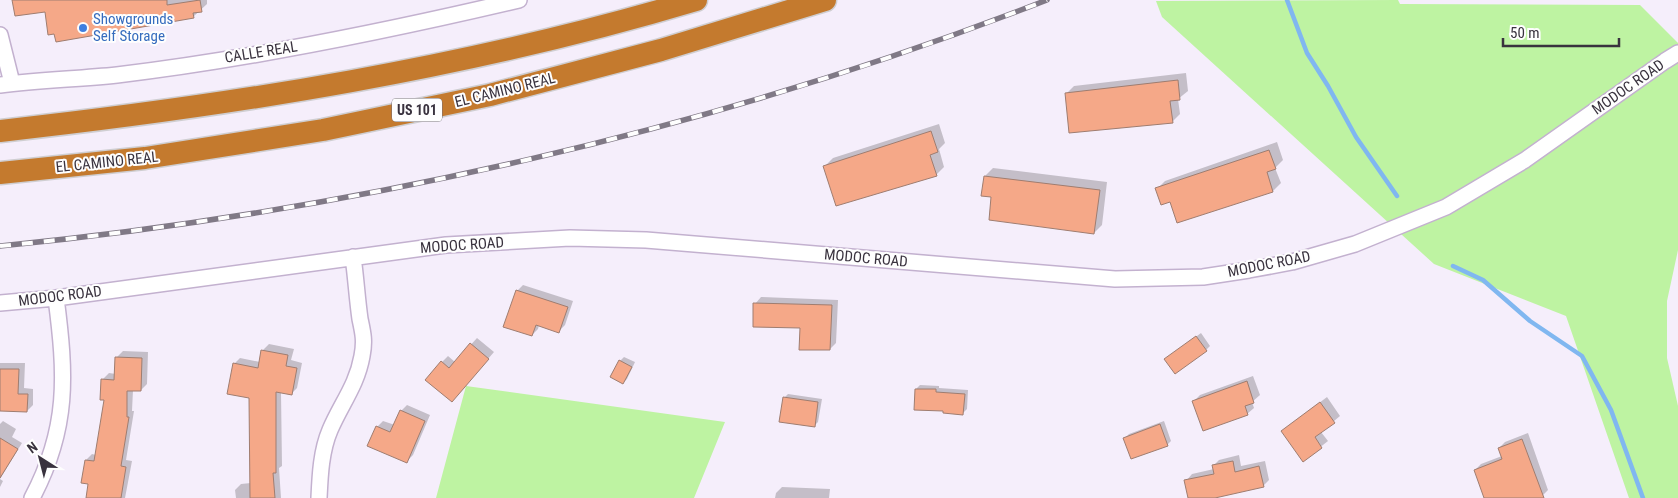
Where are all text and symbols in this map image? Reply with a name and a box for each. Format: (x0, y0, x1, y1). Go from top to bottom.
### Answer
place label: Showgrounds Self Storage (93, 10, 174, 45)
scale bar (1503, 15, 1619, 47)
marker: Showgrounds Self Storage (77, 22, 89, 34)
text: 50 m (1510, 24, 1540, 42)
street label: CALLE REAL (223, 37, 299, 67)
street label: MODOC ROAD (1588, 56, 1668, 118)
street label: EL CAMINO REAL (453, 69, 557, 111)
road number: US 101 (392, 98, 442, 122)
street label: EL CAMINO REAL (55, 148, 159, 176)
street label: MODOC ROAD (420, 233, 504, 257)
street label: MODOC ROAD (823, 245, 909, 271)
street label: MODOC ROAD (1226, 247, 1312, 281)
street label: MODOC ROAD (17, 282, 103, 310)
north arrow (15, 433, 65, 483)
text: N (24, 438, 41, 456)

